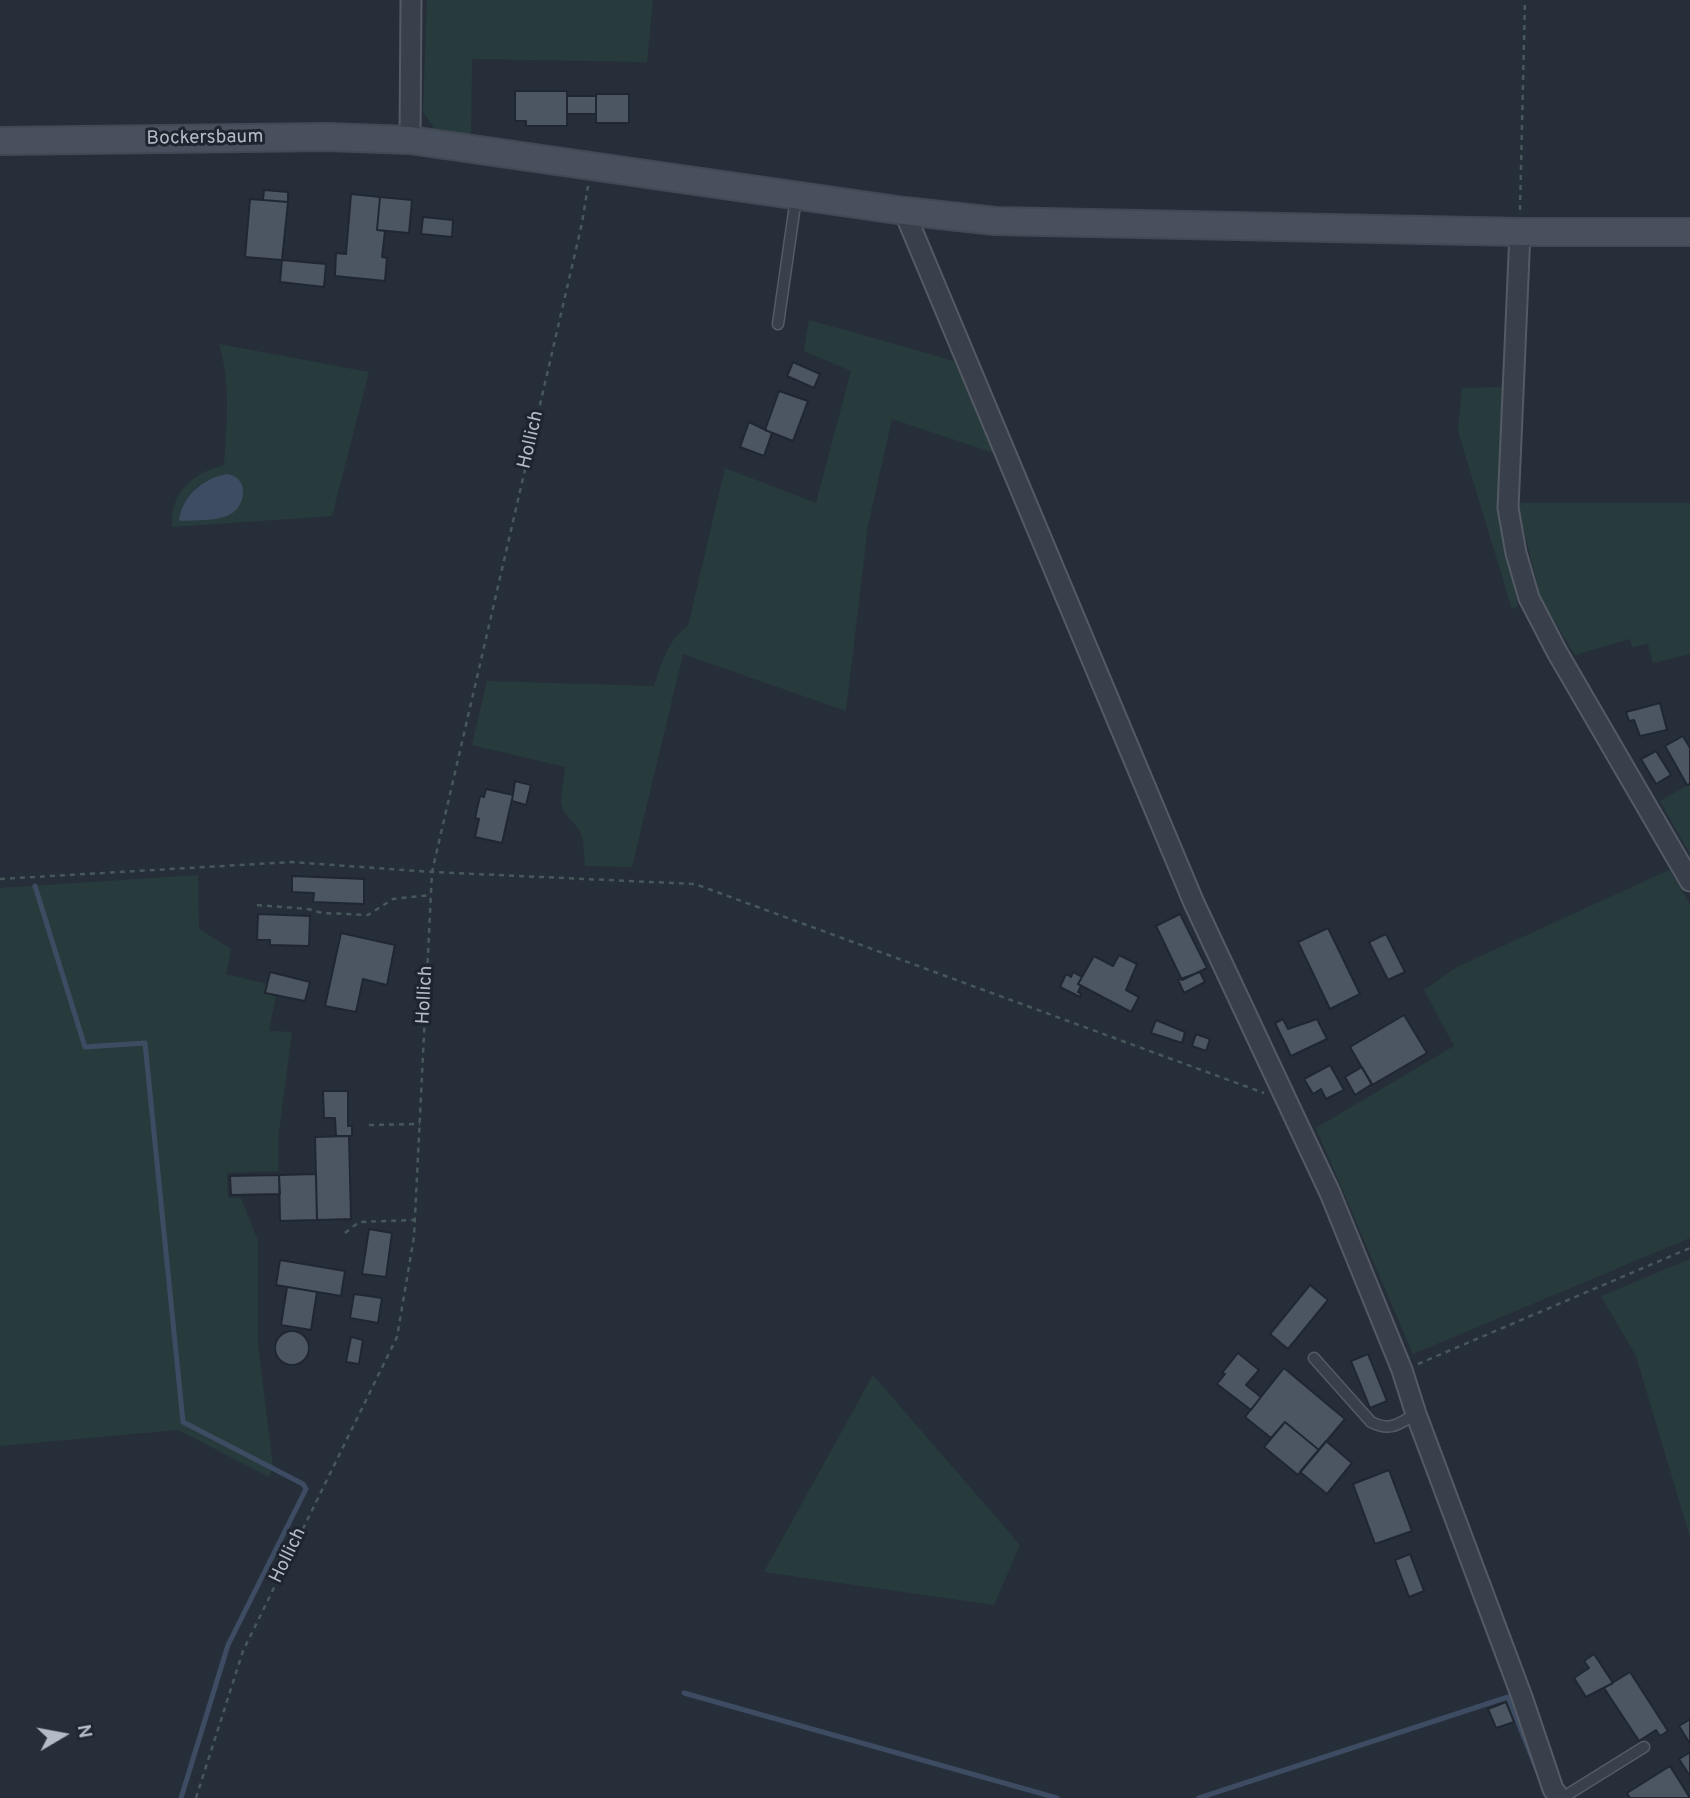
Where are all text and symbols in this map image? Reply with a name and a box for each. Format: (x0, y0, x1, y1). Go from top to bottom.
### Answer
street label: Bockersbaum (146, 127, 264, 151)
street label: Hollich (514, 409, 550, 471)
street label: Hollich (413, 965, 439, 1025)
street label: Hollich (266, 1525, 312, 1587)
north arrow (28, 1700, 98, 1770)
text: N (71, 1723, 97, 1740)

